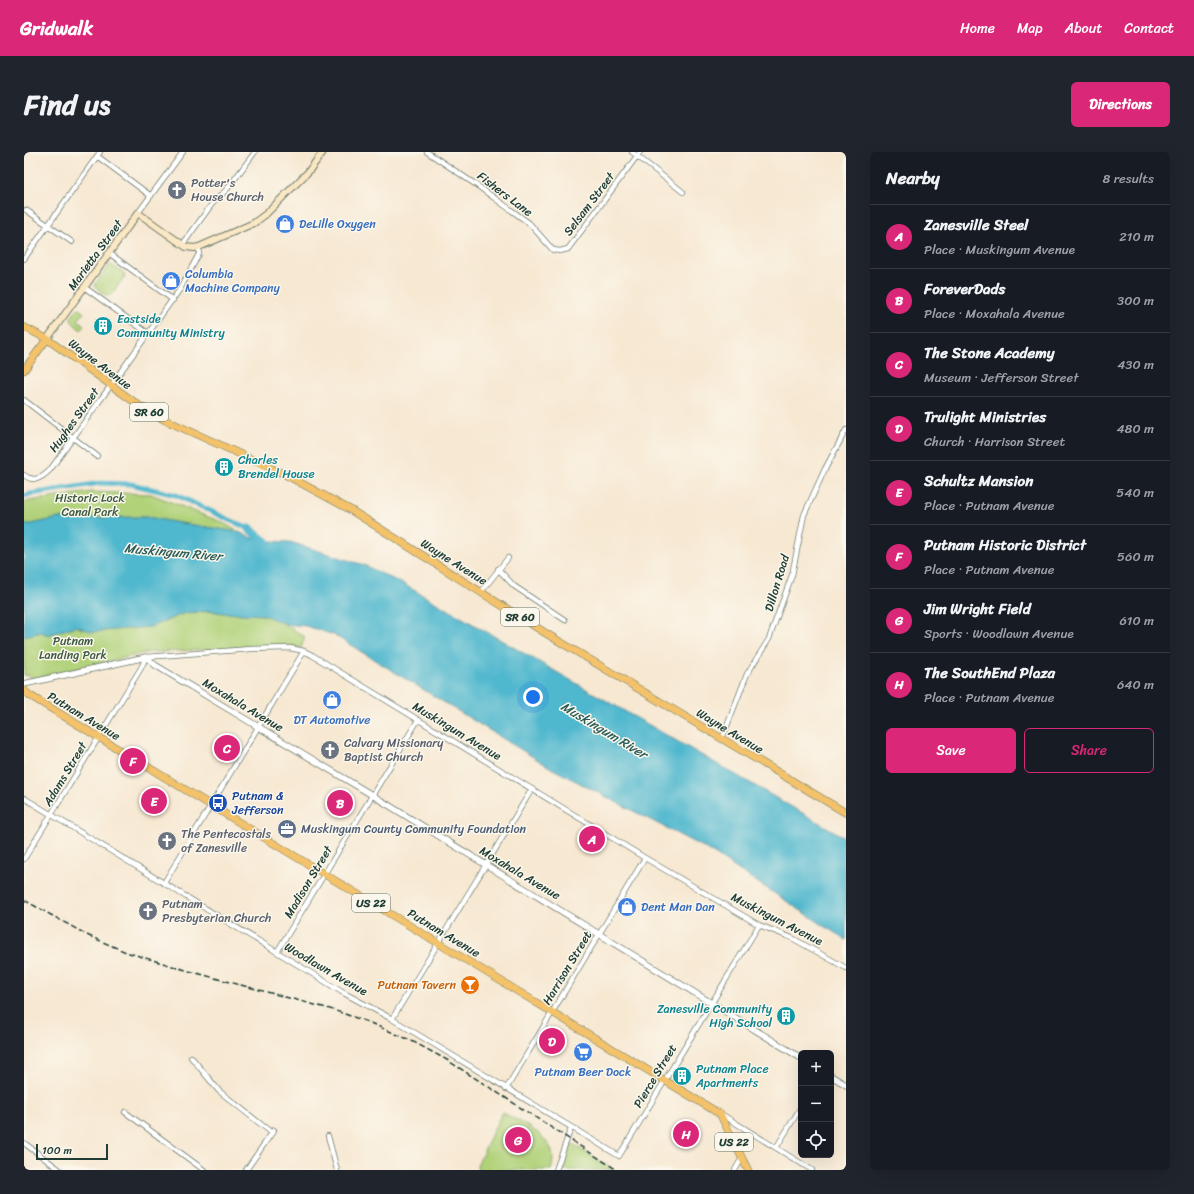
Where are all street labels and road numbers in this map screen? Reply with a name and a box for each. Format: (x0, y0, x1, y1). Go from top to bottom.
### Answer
street label: Fishers Lane (472, 165, 538, 223)
street label: Selsam Street (557, 166, 621, 241)
street label: Marietta Street (62, 214, 129, 295)
street label: Wayne Avenue (63, 332, 137, 396)
street label: Hughes Street (43, 382, 106, 457)
road number: SR 60 (130, 403, 168, 421)
street label: Wayne Avenue (416, 533, 492, 591)
street label: Dillon Road (758, 550, 797, 614)
road number: SR 60 (501, 608, 539, 626)
street label: Moxahala Avenue (198, 672, 288, 738)
street label: Putnam Avenue (43, 685, 125, 747)
street label: Muskingum Avenue (408, 696, 506, 767)
street label: Wayne Avenue (692, 702, 768, 760)
street label: Adams Street (36, 736, 94, 812)
street label: Madison Street (278, 840, 339, 923)
street label: Moxahala Avenue (475, 840, 565, 906)
street label: Muskingum Avenue (727, 886, 827, 952)
road number: US 22 (352, 894, 390, 912)
street label: Putnam Avenue (403, 902, 485, 964)
street label: Harrison Street (536, 927, 598, 1009)
street label: Woodlawn Avenue (280, 936, 372, 1002)
street label: Pierce Street (627, 1040, 683, 1112)
road number: US 22 (715, 1133, 753, 1151)

